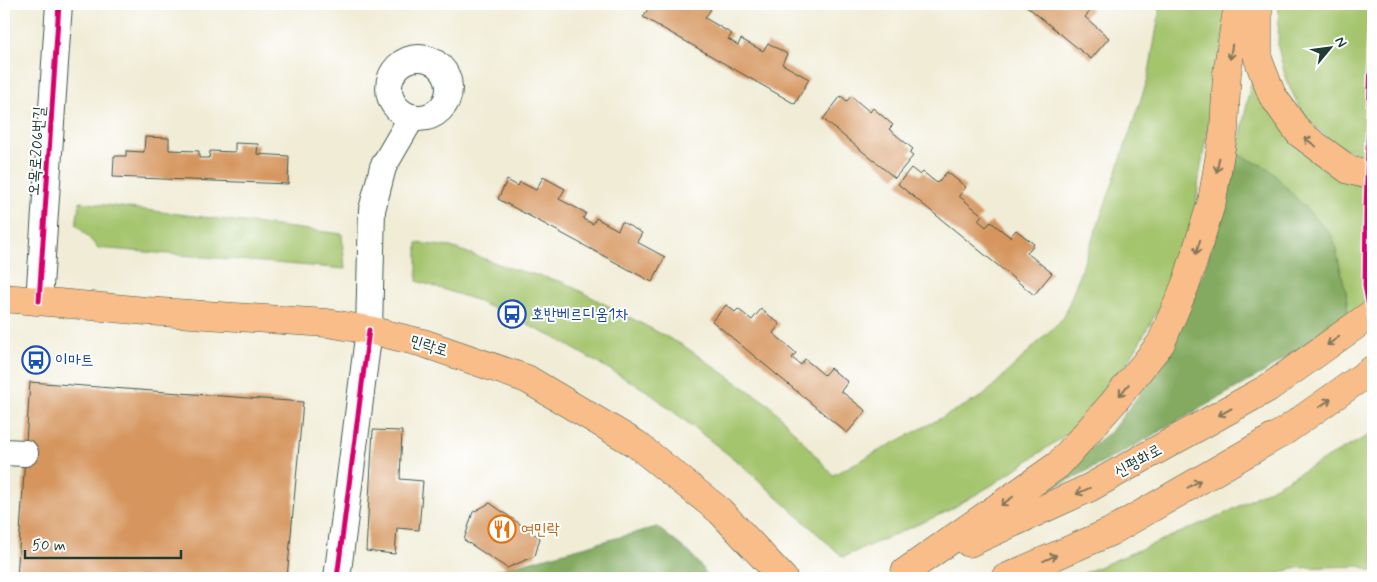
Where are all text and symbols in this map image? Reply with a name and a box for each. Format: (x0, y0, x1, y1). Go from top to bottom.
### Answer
north arrow (1304, 22, 1354, 72)
text: N (1330, 34, 1351, 51)
one-way arrow (1225, 44, 1235, 60)
street label: 오목로206번길 (23, 106, 51, 196)
one-way arrow (1304, 136, 1317, 147)
one-way arrow (1213, 157, 1223, 173)
one-way arrow (1192, 239, 1202, 255)
bus stop icon: 호반베르디움1차 (497, 299, 527, 329)
place label: 호반베르디움1차 (531, 304, 628, 325)
street label: 민락로 (407, 330, 451, 362)
one-way arrow (1327, 336, 1341, 346)
bus stop icon: 이마트 (21, 345, 51, 375)
place label: 이마트 (55, 350, 94, 371)
one-way arrow (1118, 383, 1129, 396)
one-way arrow (1317, 398, 1331, 408)
one-way arrow (1219, 407, 1233, 417)
street label: 신평화로 (1110, 439, 1166, 483)
one-way arrow (1186, 478, 1200, 488)
one-way arrow (1076, 486, 1091, 496)
one-way arrow (1000, 496, 1014, 506)
restaurant icon: 여민락 (487, 514, 517, 544)
place label: 여민락 (521, 519, 560, 540)
scale bar (25, 527, 181, 559)
text: 50 m (32, 536, 66, 556)
one-way arrow (1042, 553, 1057, 563)

